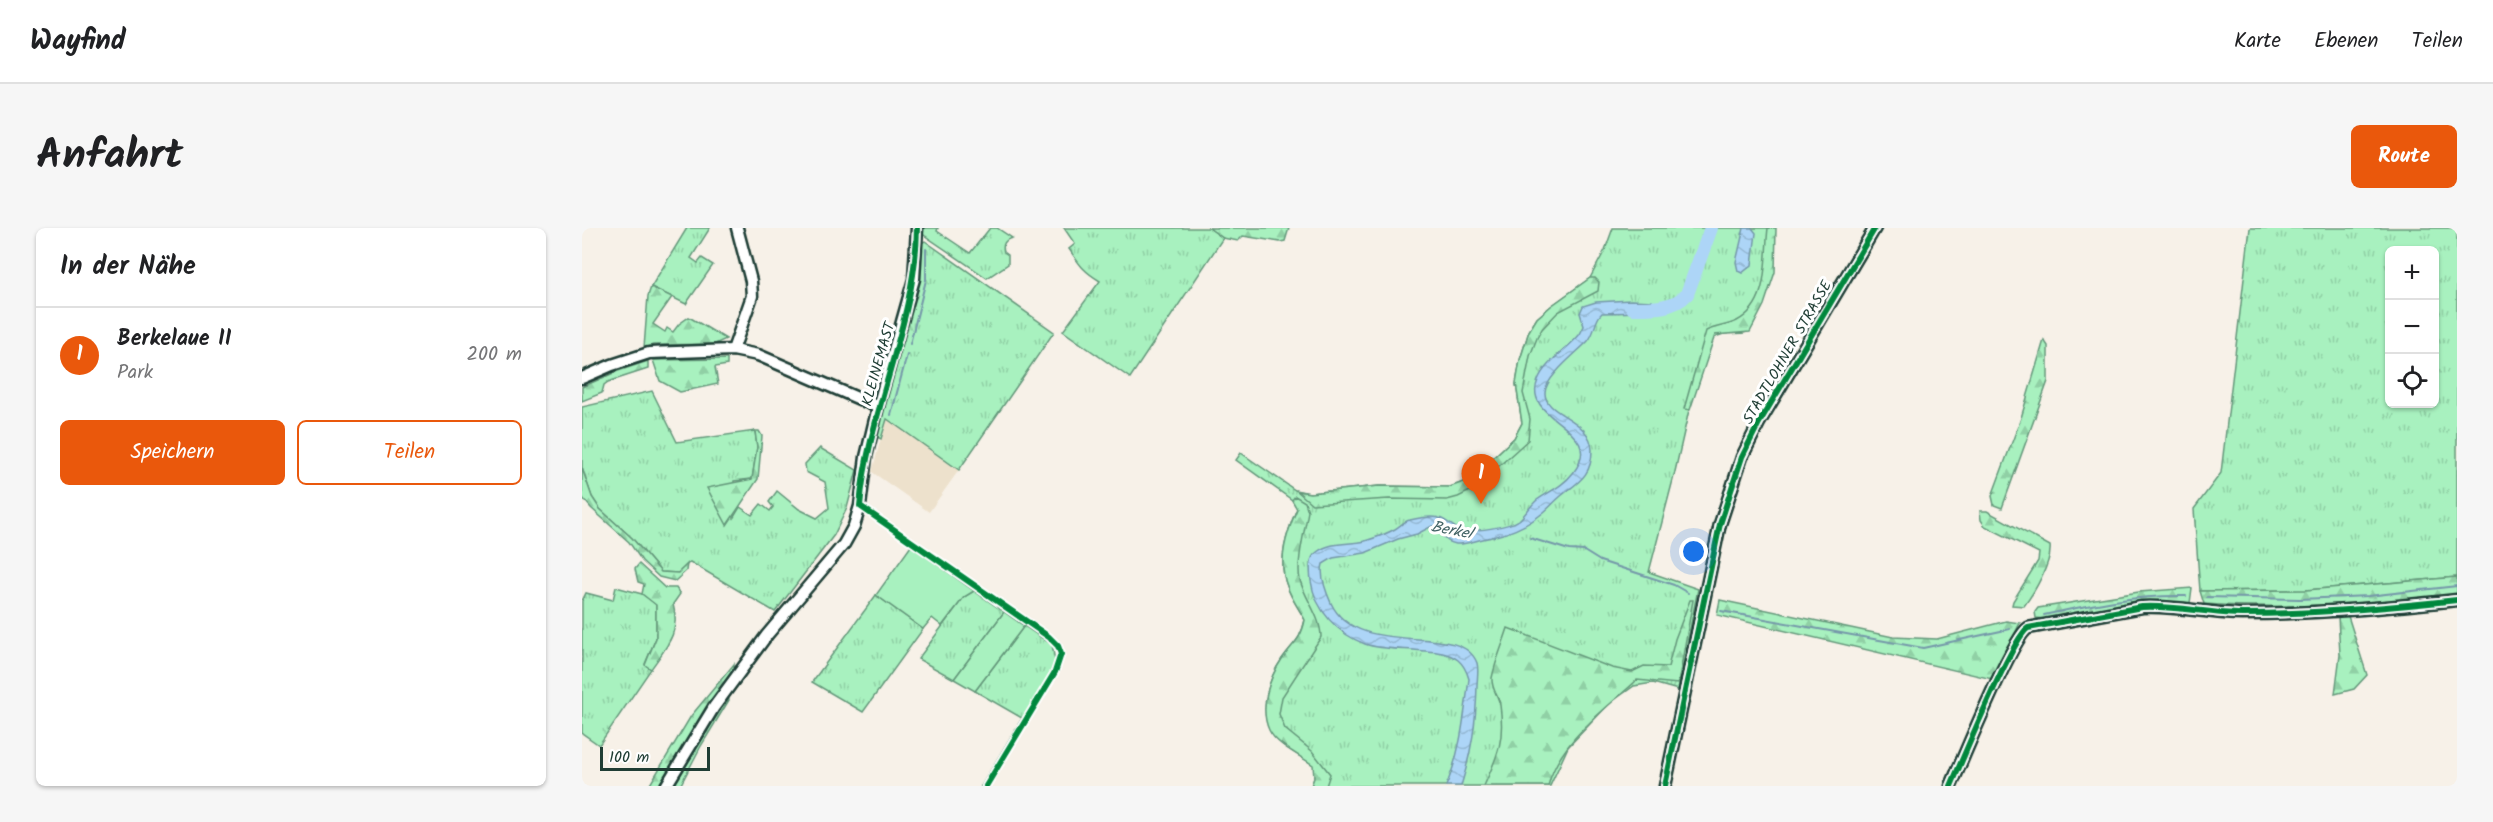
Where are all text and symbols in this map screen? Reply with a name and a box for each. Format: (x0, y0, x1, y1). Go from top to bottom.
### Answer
text: Wayfind (30, 19, 126, 64)
text: Karte (2234, 25, 2281, 58)
text: Ebenen (2314, 25, 2379, 58)
text: Teilen (2412, 25, 2463, 58)
text: Anfahrt (36, 123, 183, 190)
button: Route (2351, 125, 2457, 188)
text: In der Nähe (60, 246, 196, 288)
map controls (2385, 246, 2439, 408)
button: + (2385, 246, 2439, 300)
street label: STADTLOHNER STRASSE (1737, 275, 1840, 429)
button: − (2385, 300, 2439, 354)
street label: KLEINEMAST (856, 318, 903, 409)
text: Berkelaue II (117, 322, 232, 357)
text: 1 (76, 339, 83, 371)
text: 200 m (466, 339, 522, 371)
button: locate (2385, 354, 2439, 408)
text: Park (117, 357, 153, 389)
button: Speichern (60, 420, 285, 485)
button: Teilen (297, 420, 522, 485)
pin: 1 (1462, 454, 1500, 504)
water label: Berkel (1429, 514, 1477, 547)
your location (1679, 537, 1708, 566)
scale bar (600, 744, 710, 772)
text: 100 m (609, 745, 649, 770)

